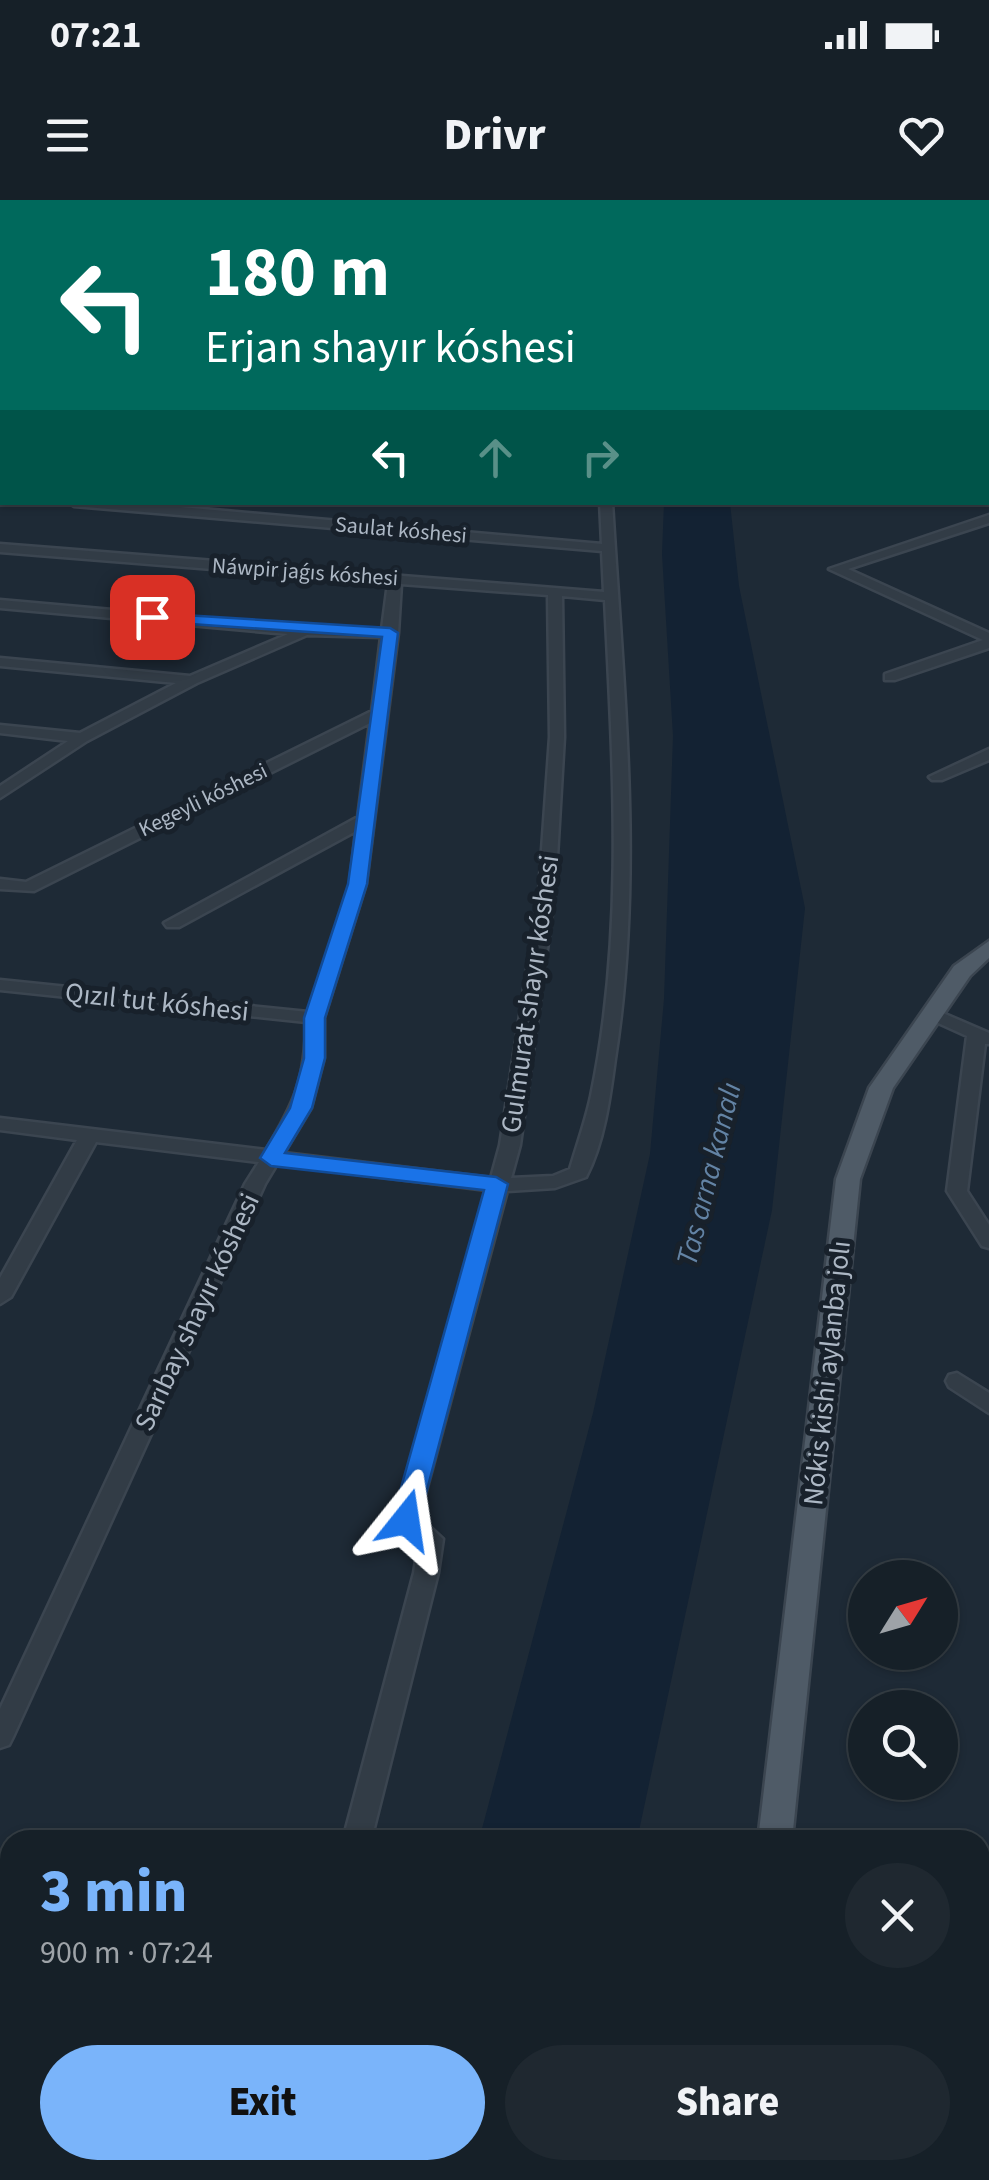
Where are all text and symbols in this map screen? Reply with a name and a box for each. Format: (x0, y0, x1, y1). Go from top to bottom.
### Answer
text: 07:21 (50, 8, 142, 62)
text: Drivr (443, 103, 546, 167)
icon: menu (40, 108, 95, 163)
icon: heart (894, 108, 949, 163)
text: 180 m (205, 223, 390, 323)
icon: left (40, 240, 170, 370)
text: Erjan shayır kóshesi (205, 316, 576, 380)
icon: left (363, 430, 418, 485)
icon: ahead (468, 430, 523, 485)
icon: right (573, 430, 628, 485)
street label: Saulat kóshesi (334, 508, 468, 552)
street label: Náwpir jaǵıs kóshesi (211, 550, 399, 594)
pin (110, 575, 195, 660)
icon: arrive (125, 590, 180, 645)
street label: Kegeyli kóshesi (133, 755, 273, 845)
street label: Gulmurat shayır kóshesi (491, 852, 569, 1136)
street label: Qızıl tut kóshesi (63, 972, 251, 1032)
water label: Tas arna kanalı (665, 1078, 753, 1270)
street label: Sarıbay shayır kóshesi (124, 1187, 270, 1437)
street label: Nókis kishi aylanba jolı (793, 1238, 861, 1508)
position arrow (354, 1468, 458, 1572)
north arrow (848, 1560, 958, 1670)
map controls (848, 1560, 958, 1800)
button: search (848, 1690, 958, 1800)
text: 3 min (40, 1850, 187, 1935)
button: close (845, 1863, 950, 1968)
text: 900 m · 07:24 (40, 1930, 213, 1976)
button: Exit (40, 2045, 485, 2160)
button: Share (505, 2045, 950, 2160)

